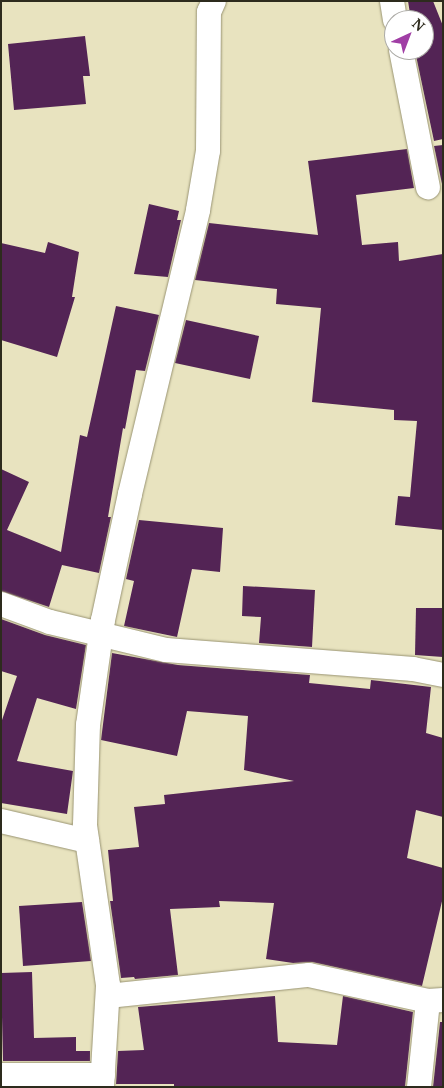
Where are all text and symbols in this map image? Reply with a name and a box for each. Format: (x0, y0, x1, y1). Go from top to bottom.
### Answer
north arrow (384, 10, 434, 60)
text: N (408, 14, 429, 35)

